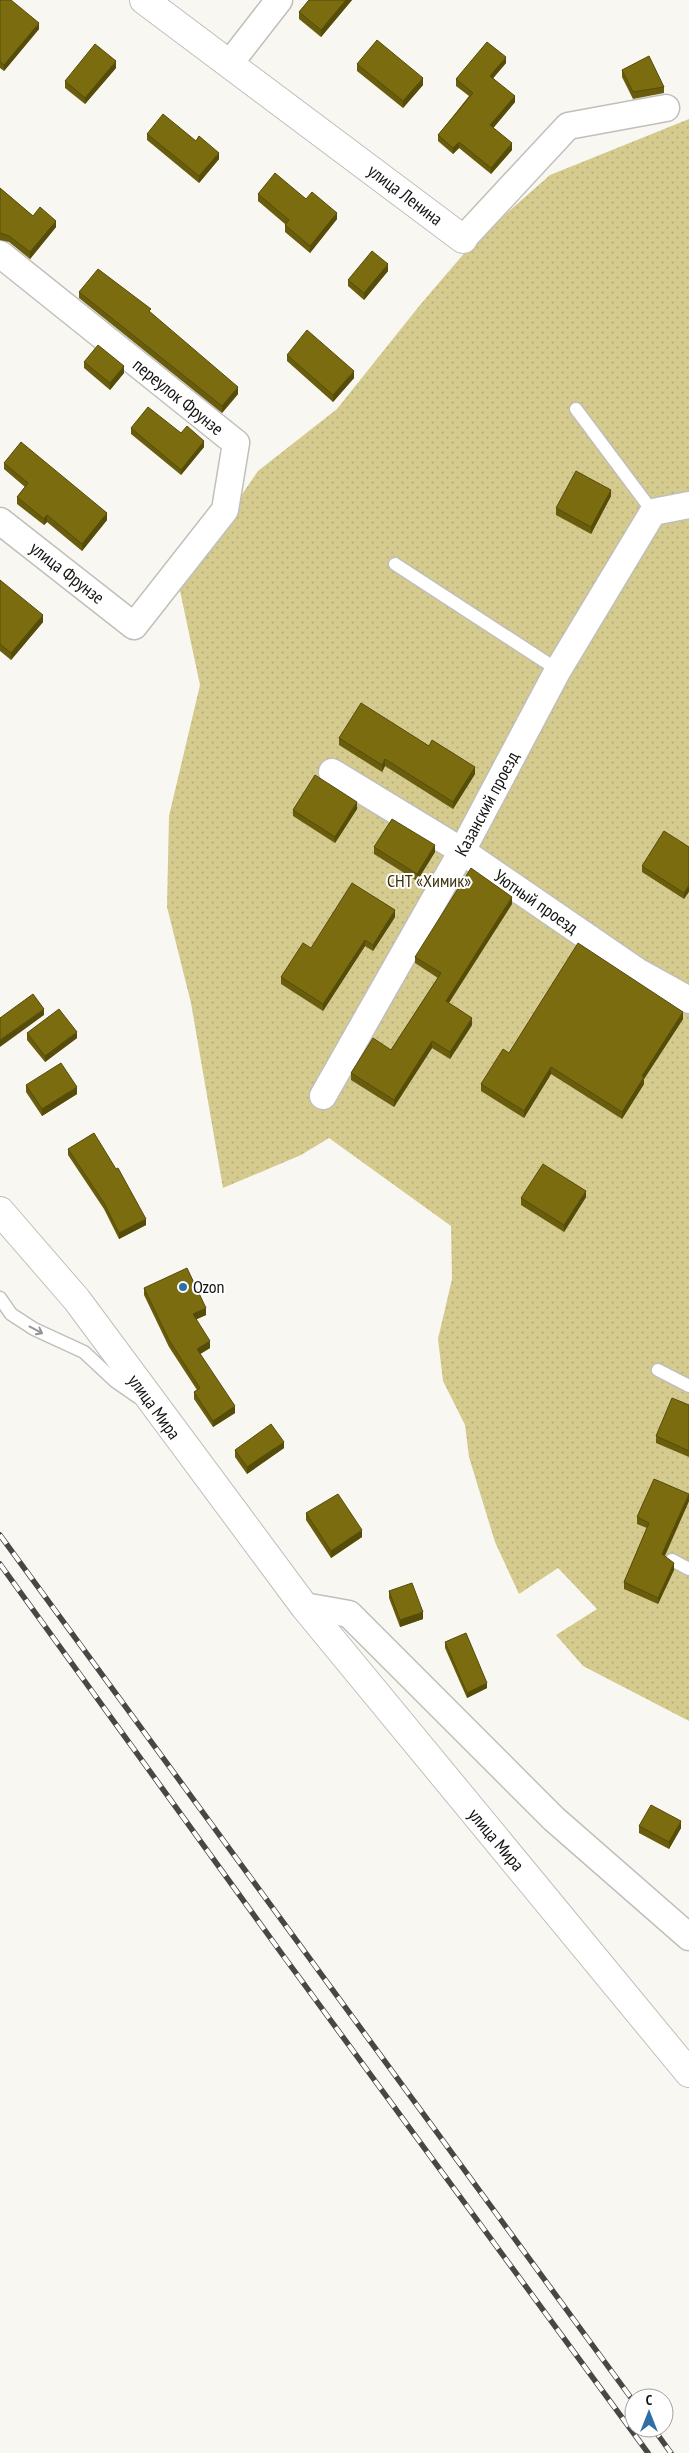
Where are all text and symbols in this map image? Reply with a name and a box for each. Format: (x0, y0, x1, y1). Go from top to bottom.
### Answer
street label: улица Ленина (363, 159, 447, 230)
street label: переулок Фрунзе (128, 353, 228, 440)
street label: улица Фрунзе (26, 536, 109, 609)
street label: Казанский проезд (449, 747, 524, 860)
street label: Уютный проезд (490, 864, 583, 939)
park label: СНТ «Химик» (387, 869, 471, 892)
place label: Ozon (193, 1275, 225, 1298)
marker: Ozon (177, 1281, 189, 1293)
one-way arrow (28, 1325, 43, 1335)
street label: улица Мира (123, 1370, 186, 1444)
street label: улица Мира (463, 1804, 529, 1876)
north arrow (624, 2388, 674, 2438)
text: С (646, 2391, 653, 2409)

